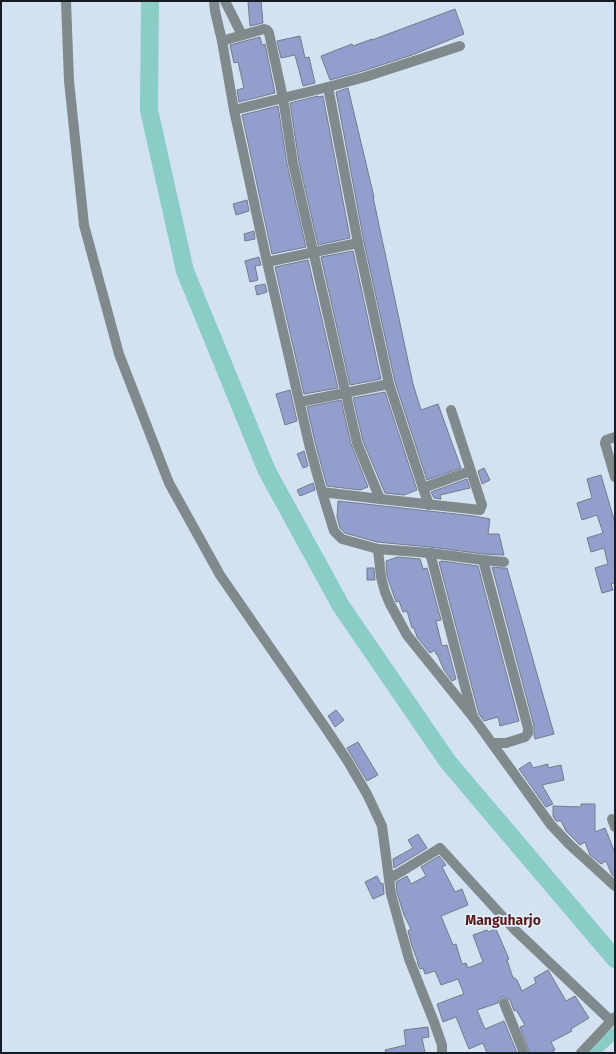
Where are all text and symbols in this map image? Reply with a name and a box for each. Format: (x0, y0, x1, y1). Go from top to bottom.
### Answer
district label: Manguharjo (465, 912, 541, 929)

